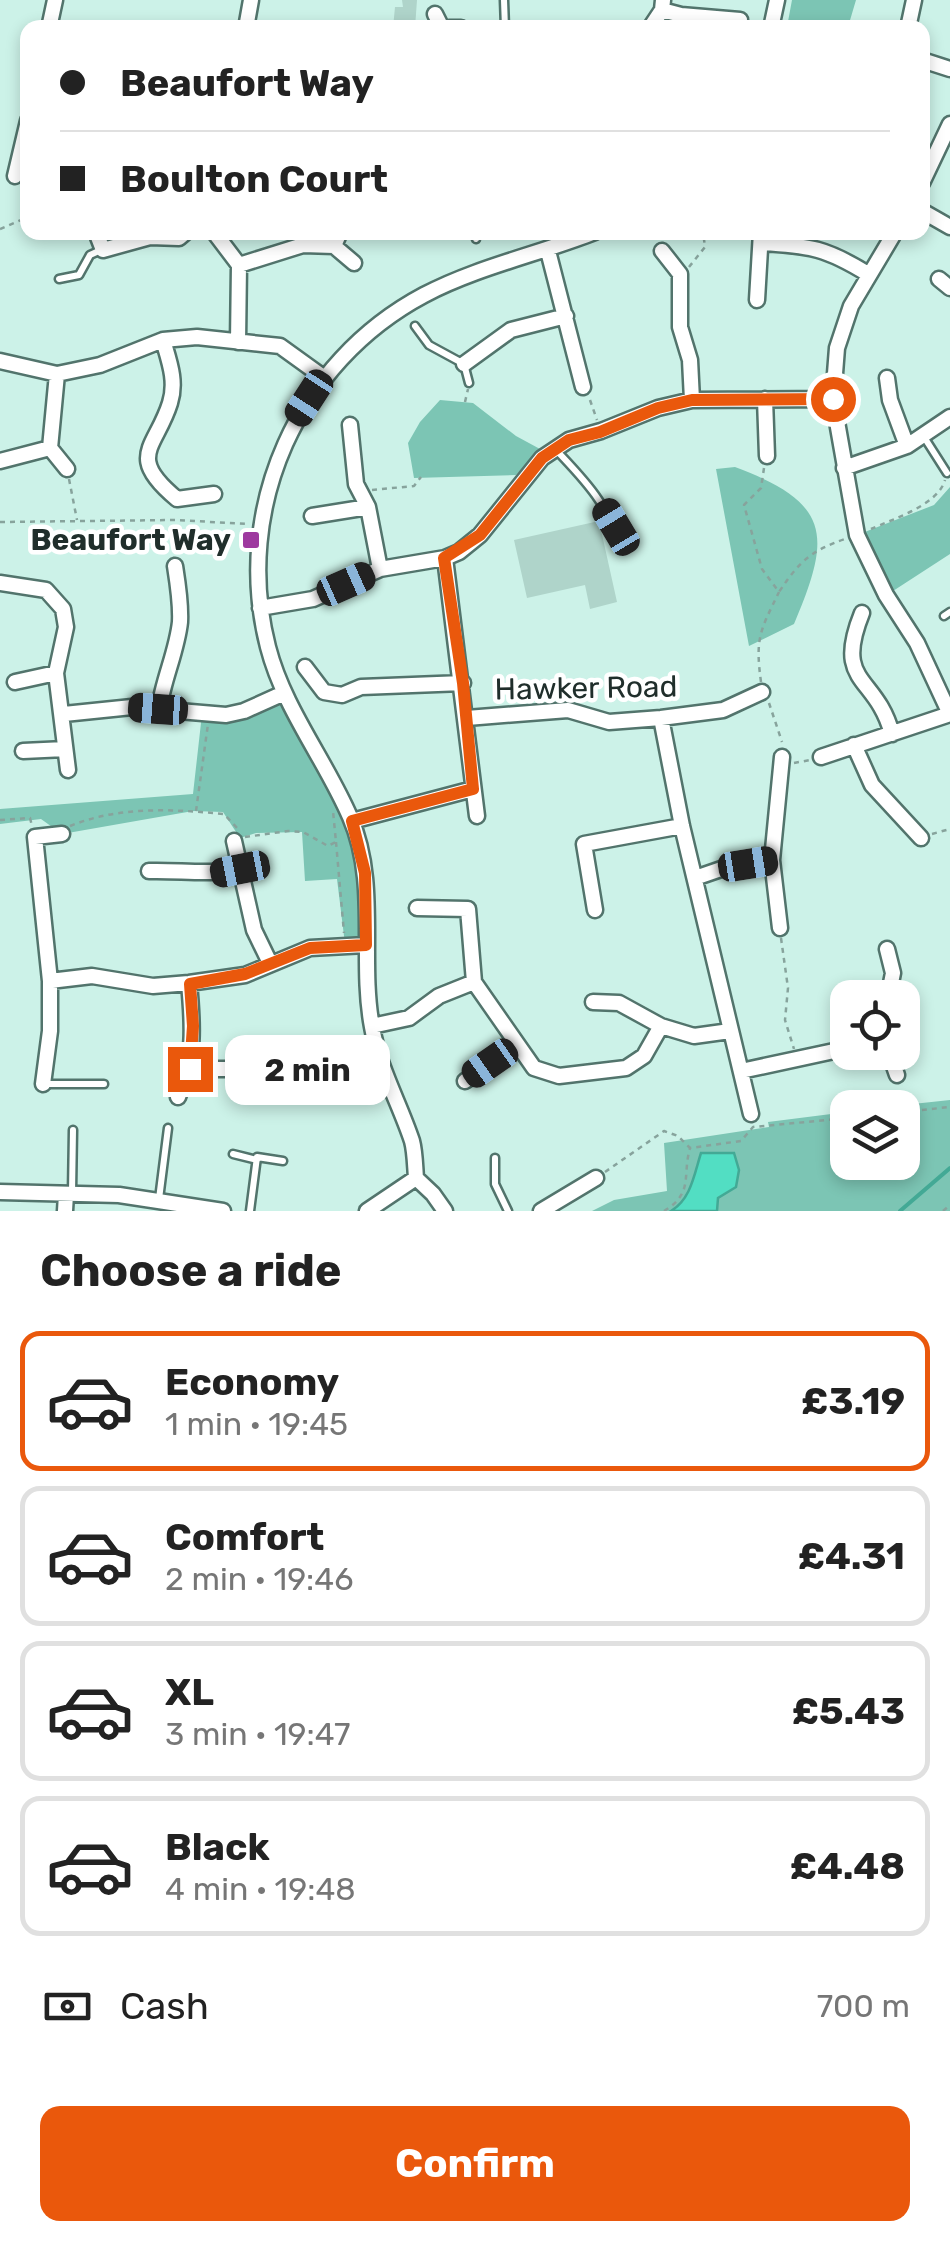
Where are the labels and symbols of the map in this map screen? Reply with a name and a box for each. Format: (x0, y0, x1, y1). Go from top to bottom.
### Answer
car (280, 365, 338, 431)
route start (811, 377, 856, 422)
car (588, 494, 644, 560)
place label: Beaufort Way (30, 522, 231, 558)
marker: Beaufort Way (240, 529, 262, 551)
car (312, 558, 380, 610)
street label: Hawker Road (494, 668, 678, 708)
car (127, 692, 189, 726)
car (716, 844, 780, 884)
car (208, 849, 272, 889)
callout: 2 min (225, 1034, 390, 1104)
car (457, 1034, 523, 1092)
route end (168, 1047, 213, 1092)

